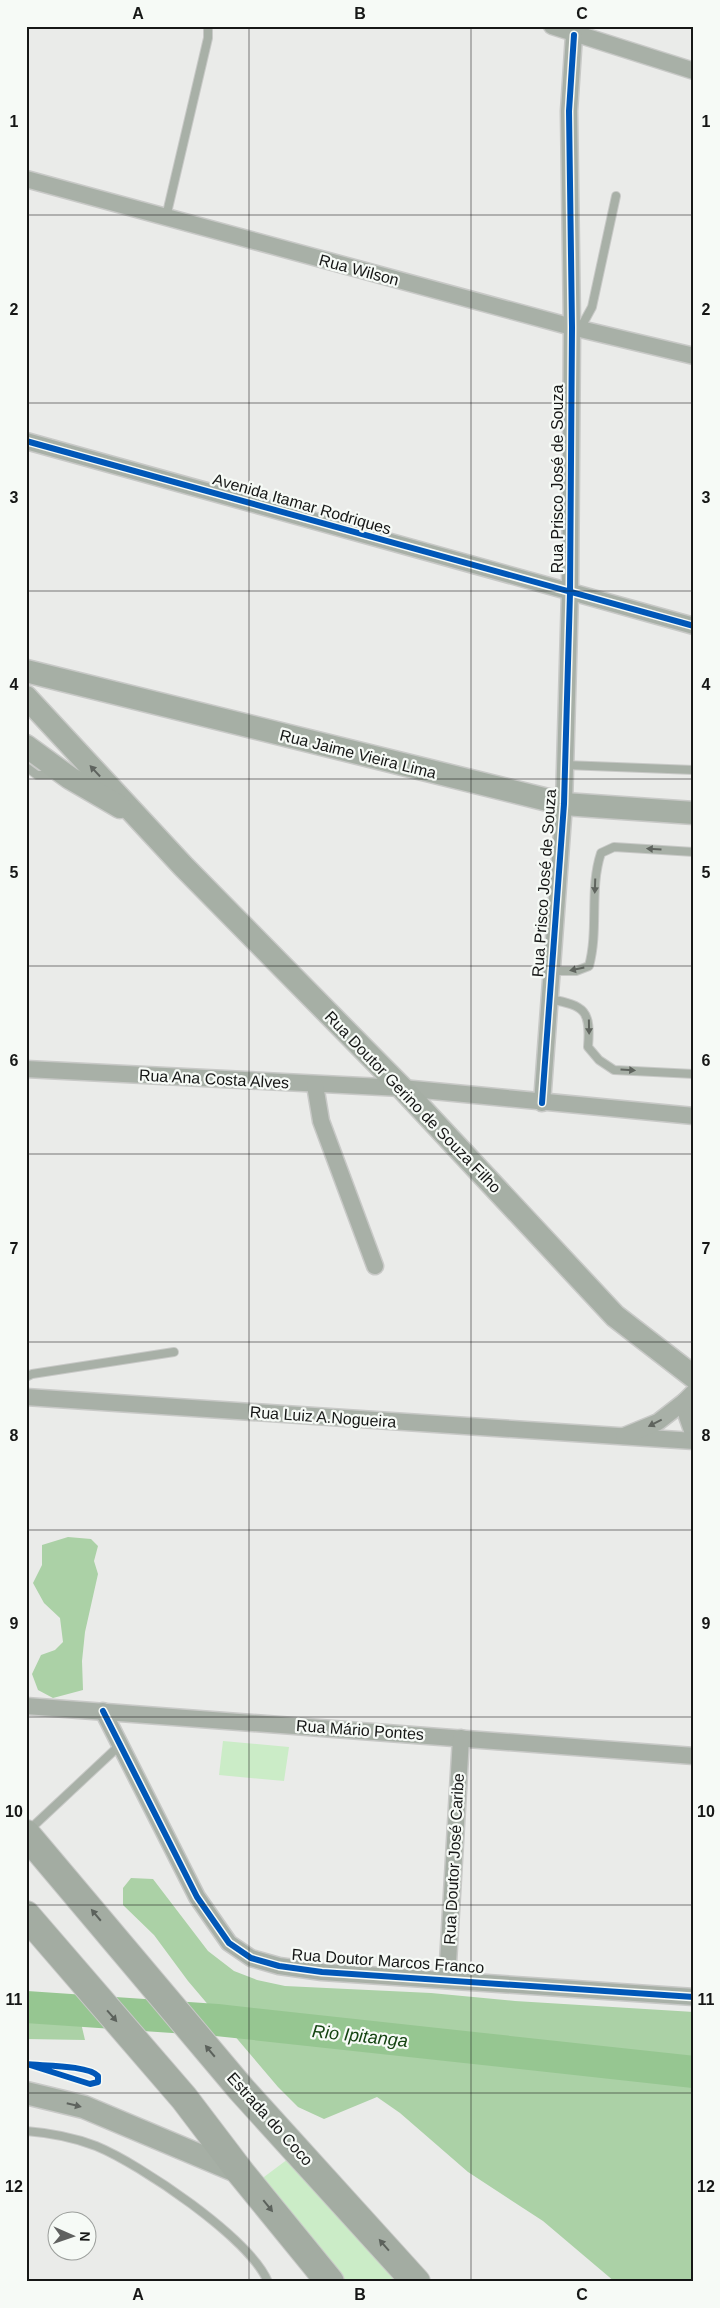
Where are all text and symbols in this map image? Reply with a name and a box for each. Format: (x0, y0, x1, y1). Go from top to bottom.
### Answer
text: A (132, 5, 144, 22)
text: B (354, 5, 366, 22)
text: C (576, 5, 588, 22)
text: 1 (10, 113, 19, 130)
text: 1 (702, 113, 711, 130)
street label: Rua Wilson (317, 251, 401, 289)
text: 2 (10, 301, 19, 318)
text: 2 (702, 301, 711, 318)
street label: Rua Prisco José de Souza (549, 385, 566, 573)
street label: Avenida Itamar Rodriques (211, 470, 393, 538)
text: 3 (10, 489, 19, 506)
text: 3 (702, 489, 711, 506)
text: 4 (10, 676, 19, 693)
text: 4 (702, 676, 711, 693)
street label: Rua Jaime Vieira Lima (278, 726, 438, 782)
one-way arrow (89, 765, 101, 777)
street label: Rua Prisco José de Souza (529, 788, 559, 978)
one-way arrow (646, 845, 662, 853)
text: 5 (10, 864, 19, 881)
text: 5 (702, 864, 711, 881)
one-way arrow (591, 879, 599, 895)
one-way arrow (570, 965, 585, 973)
street label: Rua Doutor Gerino de Souza Filho (322, 1008, 504, 1196)
one-way arrow (585, 1020, 593, 1036)
text: 6 (10, 1052, 19, 1069)
text: 6 (702, 1052, 711, 1069)
street label: Rua Ana Costa Alves (139, 1067, 289, 1091)
one-way arrow (621, 1067, 637, 1075)
text: 7 (10, 1240, 19, 1257)
text: 7 (702, 1240, 711, 1257)
street label: Rua Luiz A.Nogueira (249, 1403, 397, 1431)
one-way arrow (647, 1419, 662, 1427)
text: 8 (10, 1427, 19, 1444)
text: 8 (702, 1427, 711, 1444)
text: 9 (10, 1615, 19, 1632)
text: 9 (702, 1615, 711, 1632)
street label: Rua Mário Pontes (296, 1717, 424, 1743)
street label: Rua Doutor José Caribe (441, 1773, 467, 1945)
text: 10 (5, 1803, 23, 1820)
text: 10 (697, 1803, 715, 1820)
one-way arrow (90, 1909, 101, 1922)
street label: Rua Doutor Marcos Franco (291, 1946, 485, 1976)
text: 11 (6, 1991, 23, 2008)
text: 11 (698, 1991, 715, 2008)
one-way arrow (107, 2010, 118, 2023)
water label: Rio Ipitanga (311, 2021, 409, 2051)
one-way arrow (204, 2045, 215, 2058)
street label: Estrada do Coco (224, 2069, 316, 2169)
one-way arrow (66, 2101, 81, 2109)
text: 12 (5, 2178, 23, 2195)
text: 12 (697, 2178, 715, 2195)
one-way arrow (262, 2199, 273, 2212)
north arrow (48, 2210, 98, 2260)
text: N (77, 2231, 93, 2242)
one-way arrow (378, 2240, 390, 2252)
text: A (132, 2286, 144, 2303)
text: B (354, 2286, 366, 2303)
text: C (576, 2286, 588, 2303)

